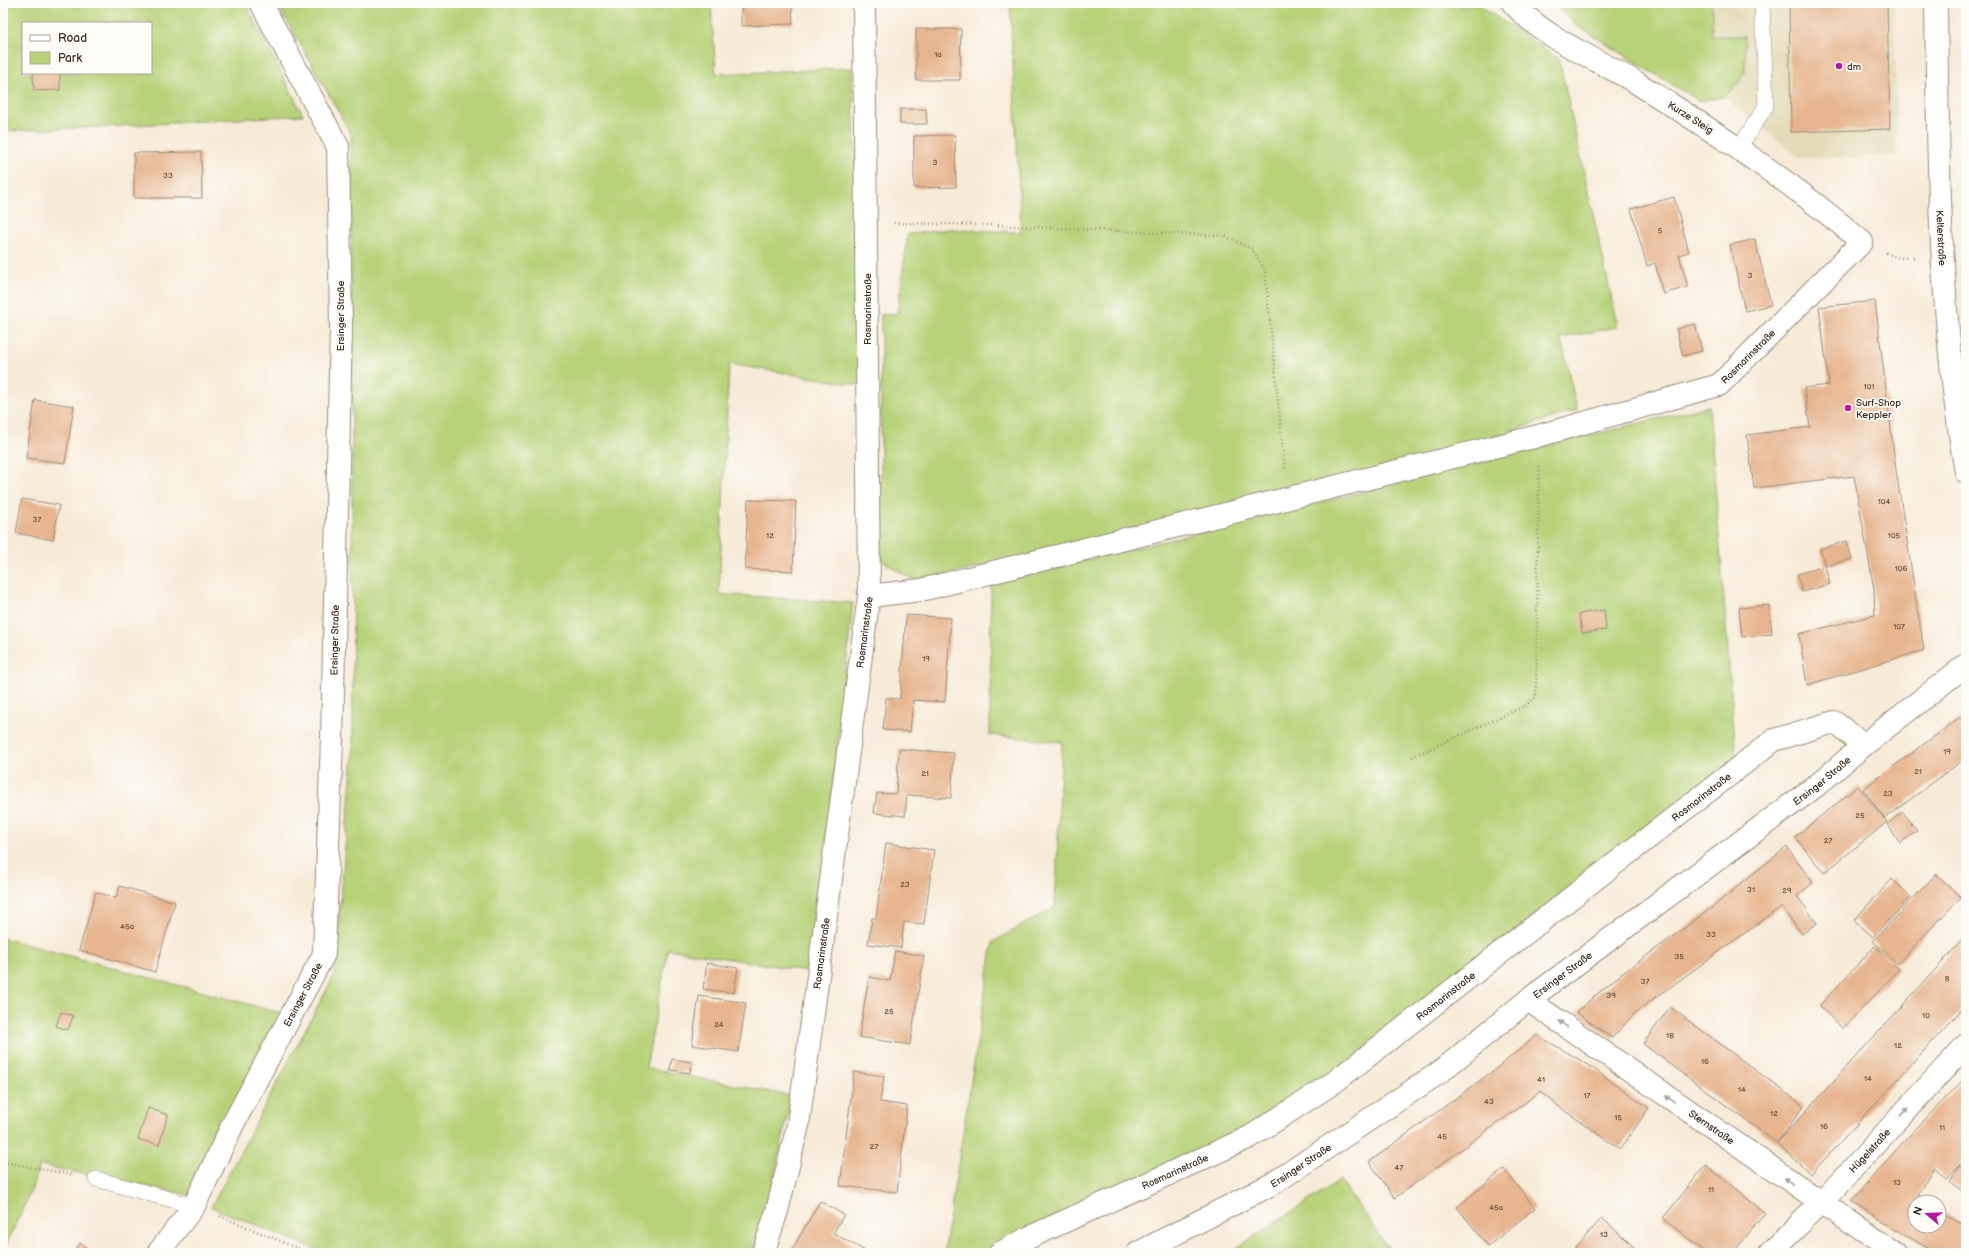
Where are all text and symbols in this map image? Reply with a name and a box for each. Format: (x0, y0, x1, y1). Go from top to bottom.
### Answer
legend (22, 22, 152, 74)
text: Road (58, 31, 87, 46)
house number: 1a (934, 50, 942, 59)
text: Park (58, 51, 82, 66)
marker: dm (1834, 61, 1844, 71)
place label: dm (1847, 61, 1861, 73)
street label: Kurze Steig (1665, 99, 1716, 137)
house number: 3 (933, 158, 938, 167)
house number: 33 (163, 171, 173, 180)
street label: Kelterstraße (1933, 210, 1948, 266)
house number: 5 (1658, 226, 1663, 235)
house number: 3 (1748, 271, 1753, 280)
street label: Rosmarinstraße (862, 273, 874, 345)
street label: Ersinger Straße (335, 281, 347, 351)
street label: Rosmarinstraße (1719, 327, 1778, 387)
house number: 101 (1864, 382, 1874, 391)
place label: Surf-Shop Keppler (1856, 397, 1901, 421)
marker: Surf-Shop Keppler (1843, 403, 1853, 413)
house number: 104 (1878, 497, 1890, 506)
house number: 37 (33, 515, 41, 524)
house number: 12 (766, 531, 774, 540)
house number: 105 (1888, 531, 1901, 540)
house number: 106 (1895, 564, 1907, 573)
street label: Rosmarinstraße (854, 596, 876, 669)
street label: Ersinger Straße (328, 604, 342, 676)
house number: 107 (1893, 622, 1905, 631)
house number: 19 (922, 654, 930, 663)
house number: 19 (1943, 747, 1951, 756)
street label: Ersinger Straße (1791, 754, 1853, 808)
house number: 21 (1914, 767, 1922, 776)
house number: 21 (921, 769, 929, 778)
street label: Rosmarinstraße (1670, 771, 1734, 824)
house number: 23 (1883, 789, 1893, 798)
house number: 25 (1855, 811, 1865, 820)
house number: 27 (1824, 836, 1832, 845)
house number: 23 (900, 880, 910, 889)
house number: 31 (1747, 885, 1755, 894)
house number: 29 (1782, 886, 1792, 895)
street label: Rosmarinstraße (811, 917, 833, 990)
house number: 45a (120, 922, 134, 931)
house number: 33 (1706, 930, 1716, 939)
street label: Ersinger Straße (1531, 949, 1595, 1001)
house number: 35 (1674, 952, 1684, 961)
street label: Ersinger Straße (281, 961, 325, 1029)
street label: Rosmarinstraße (1414, 970, 1478, 1023)
house number: 8 (1945, 974, 1950, 983)
house number: 37 (1641, 977, 1649, 986)
house number: 39 (1606, 991, 1616, 1000)
house number: 25 (884, 1007, 894, 1016)
house number: 10 (1922, 1011, 1930, 1020)
house number: 24 (714, 1020, 724, 1029)
one-way arrow (1558, 1020, 1569, 1028)
house number: 18 (1666, 1031, 1674, 1040)
house number: 12 (1894, 1041, 1902, 1050)
house number: 16 (1701, 1057, 1709, 1066)
house number: 14 (1864, 1074, 1872, 1083)
house number: 41 (1537, 1075, 1545, 1084)
house number: 14 (1738, 1085, 1746, 1094)
house number: 17 (1583, 1091, 1591, 1100)
one-way arrow (1665, 1095, 1675, 1103)
house number: 43 (1484, 1097, 1494, 1106)
street label: Sternstraße (1686, 1107, 1736, 1147)
one-way arrow (1899, 1107, 1908, 1118)
house number: 12 (1770, 1109, 1778, 1118)
house number: 15 (1614, 1113, 1622, 1122)
house number: 16 (1820, 1122, 1828, 1131)
house number: 11 (1939, 1123, 1945, 1132)
street label: Hügelstraße (1847, 1126, 1893, 1175)
house number: 45 (1437, 1132, 1447, 1141)
street label: Ersinger Straße (1269, 1141, 1334, 1191)
house number: 27 (870, 1142, 878, 1151)
street label: Rosmarinstraße (1140, 1152, 1210, 1193)
house number: 47 (1395, 1163, 1403, 1172)
one-way arrow (1783, 1177, 1794, 1185)
house number: 13 (1893, 1178, 1901, 1187)
house number: 11 (1708, 1185, 1714, 1194)
north arrow (1907, 1194, 1947, 1234)
house number: 45a (1489, 1203, 1503, 1212)
text: N (1911, 1205, 1926, 1217)
house number: 13 (1600, 1230, 1608, 1239)

